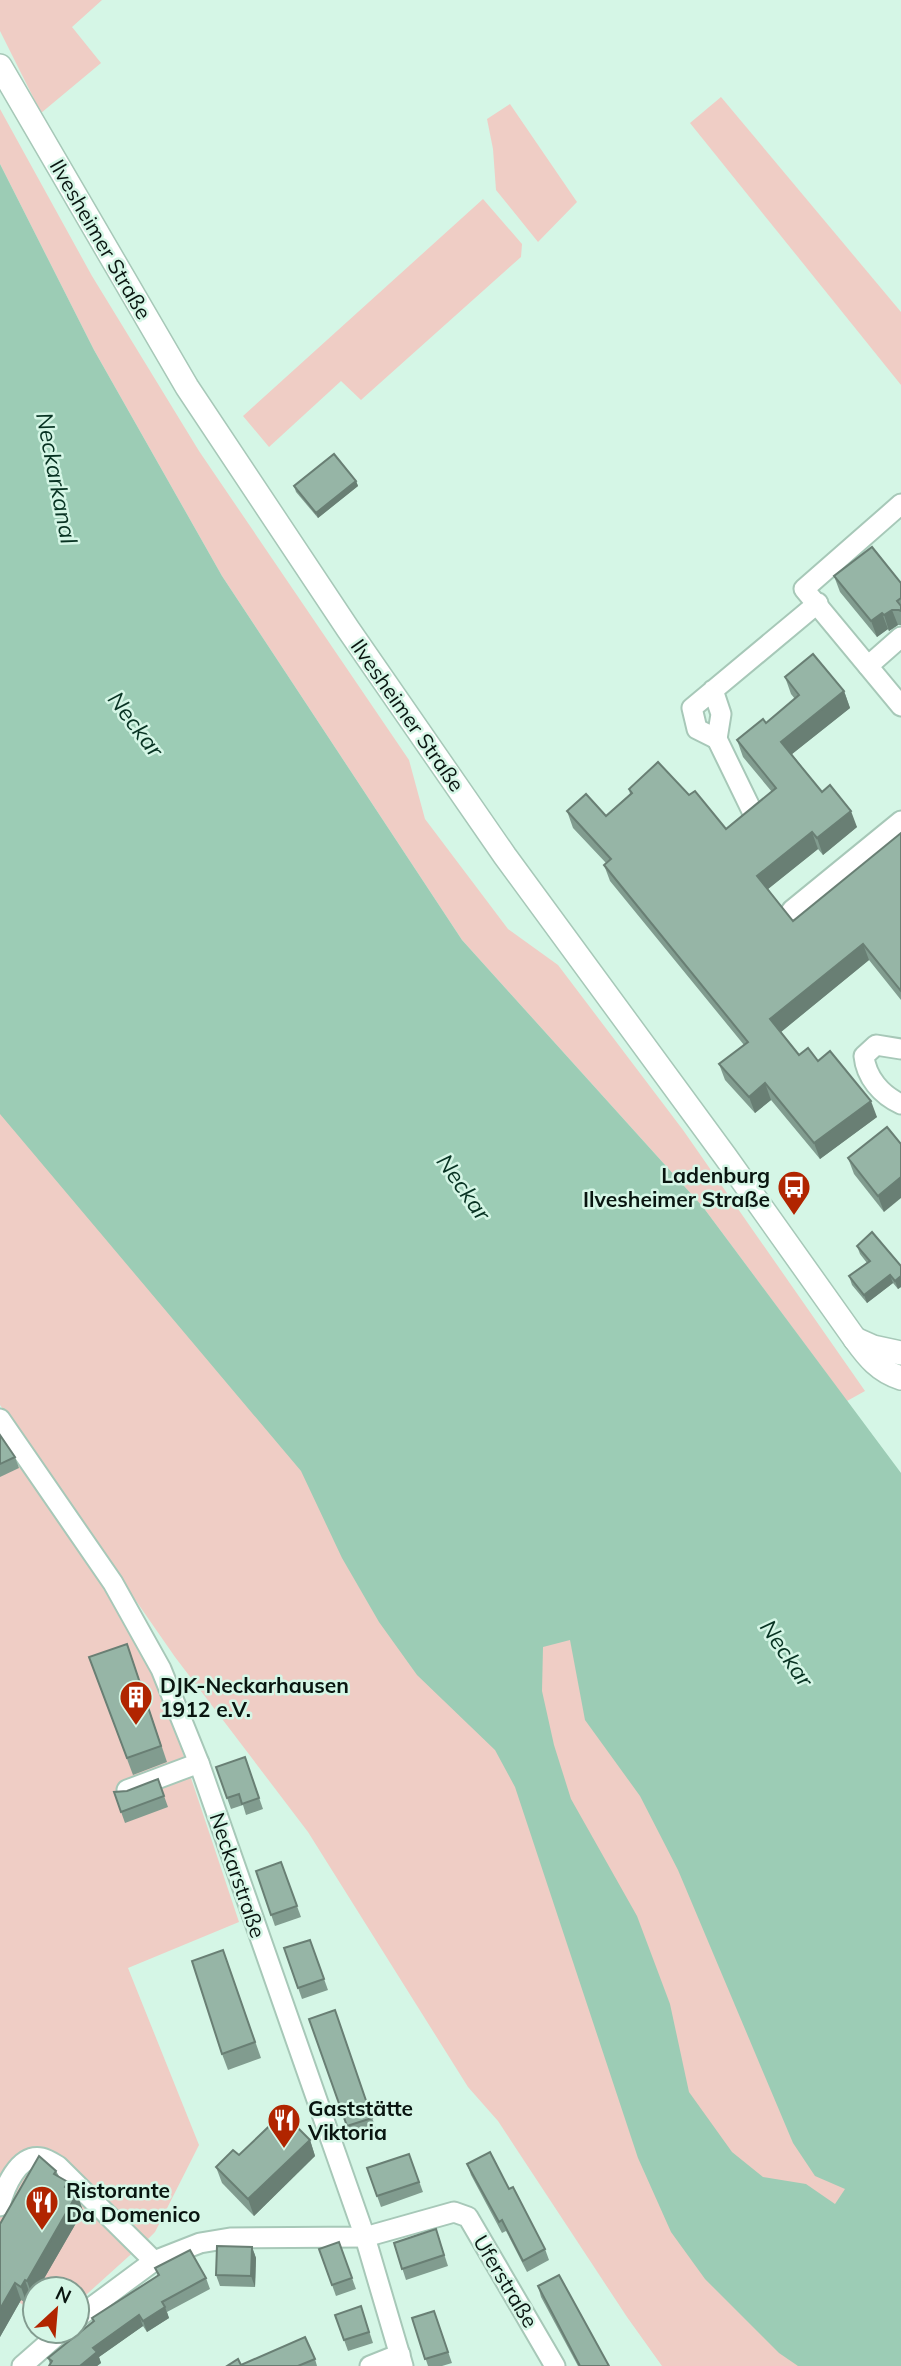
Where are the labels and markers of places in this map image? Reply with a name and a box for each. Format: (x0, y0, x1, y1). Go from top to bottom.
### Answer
place label: Ladenburg Ilvesheimer Straße (583, 1162, 770, 1212)
bus stop icon: Ladenburg Ilvesheimer Straße (775, 1168, 813, 1217)
place label: DJK-Neckarhausen 1912 e.V. (160, 1672, 349, 1722)
building icon: DJK-Neckarhausen 1912 e.V. (117, 1678, 155, 1727)
place label: Gaststätte Viktoria (307, 2095, 413, 2145)
restaurant icon: Gaststätte Viktoria (265, 2101, 303, 2150)
place label: Ristorante Da Domenico (66, 2177, 201, 2227)
restaurant icon: Ristorante Da Domenico (23, 2183, 61, 2232)

